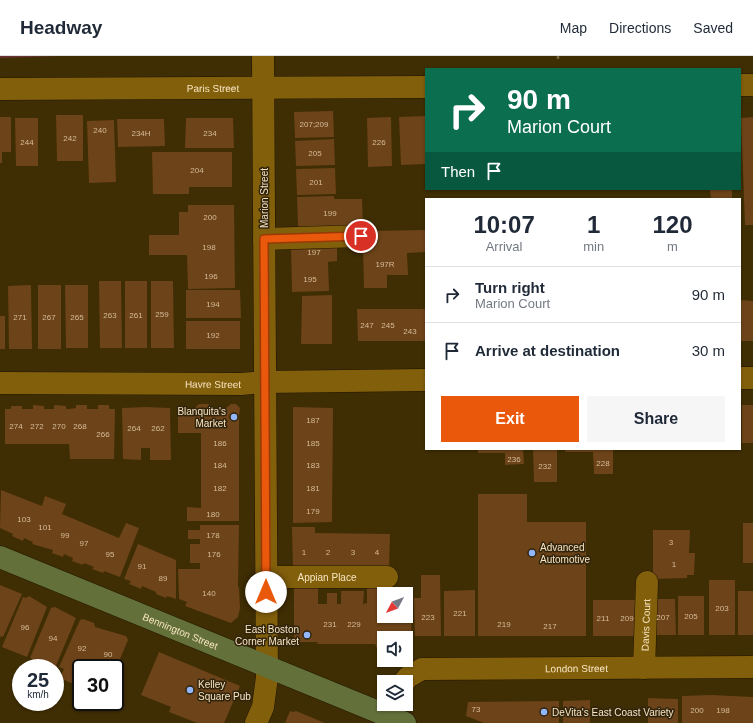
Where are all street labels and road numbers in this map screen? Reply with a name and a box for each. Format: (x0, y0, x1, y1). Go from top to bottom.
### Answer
street label: Paris Street (187, 82, 239, 94)
street label: Marion Street (259, 168, 270, 228)
street label: Havre Street (185, 378, 241, 390)
street label: Appian Place (298, 572, 357, 583)
street label: Davis Court (639, 598, 652, 651)
street label: Bennington Street (141, 611, 220, 651)
street label: London Street (545, 662, 608, 674)

